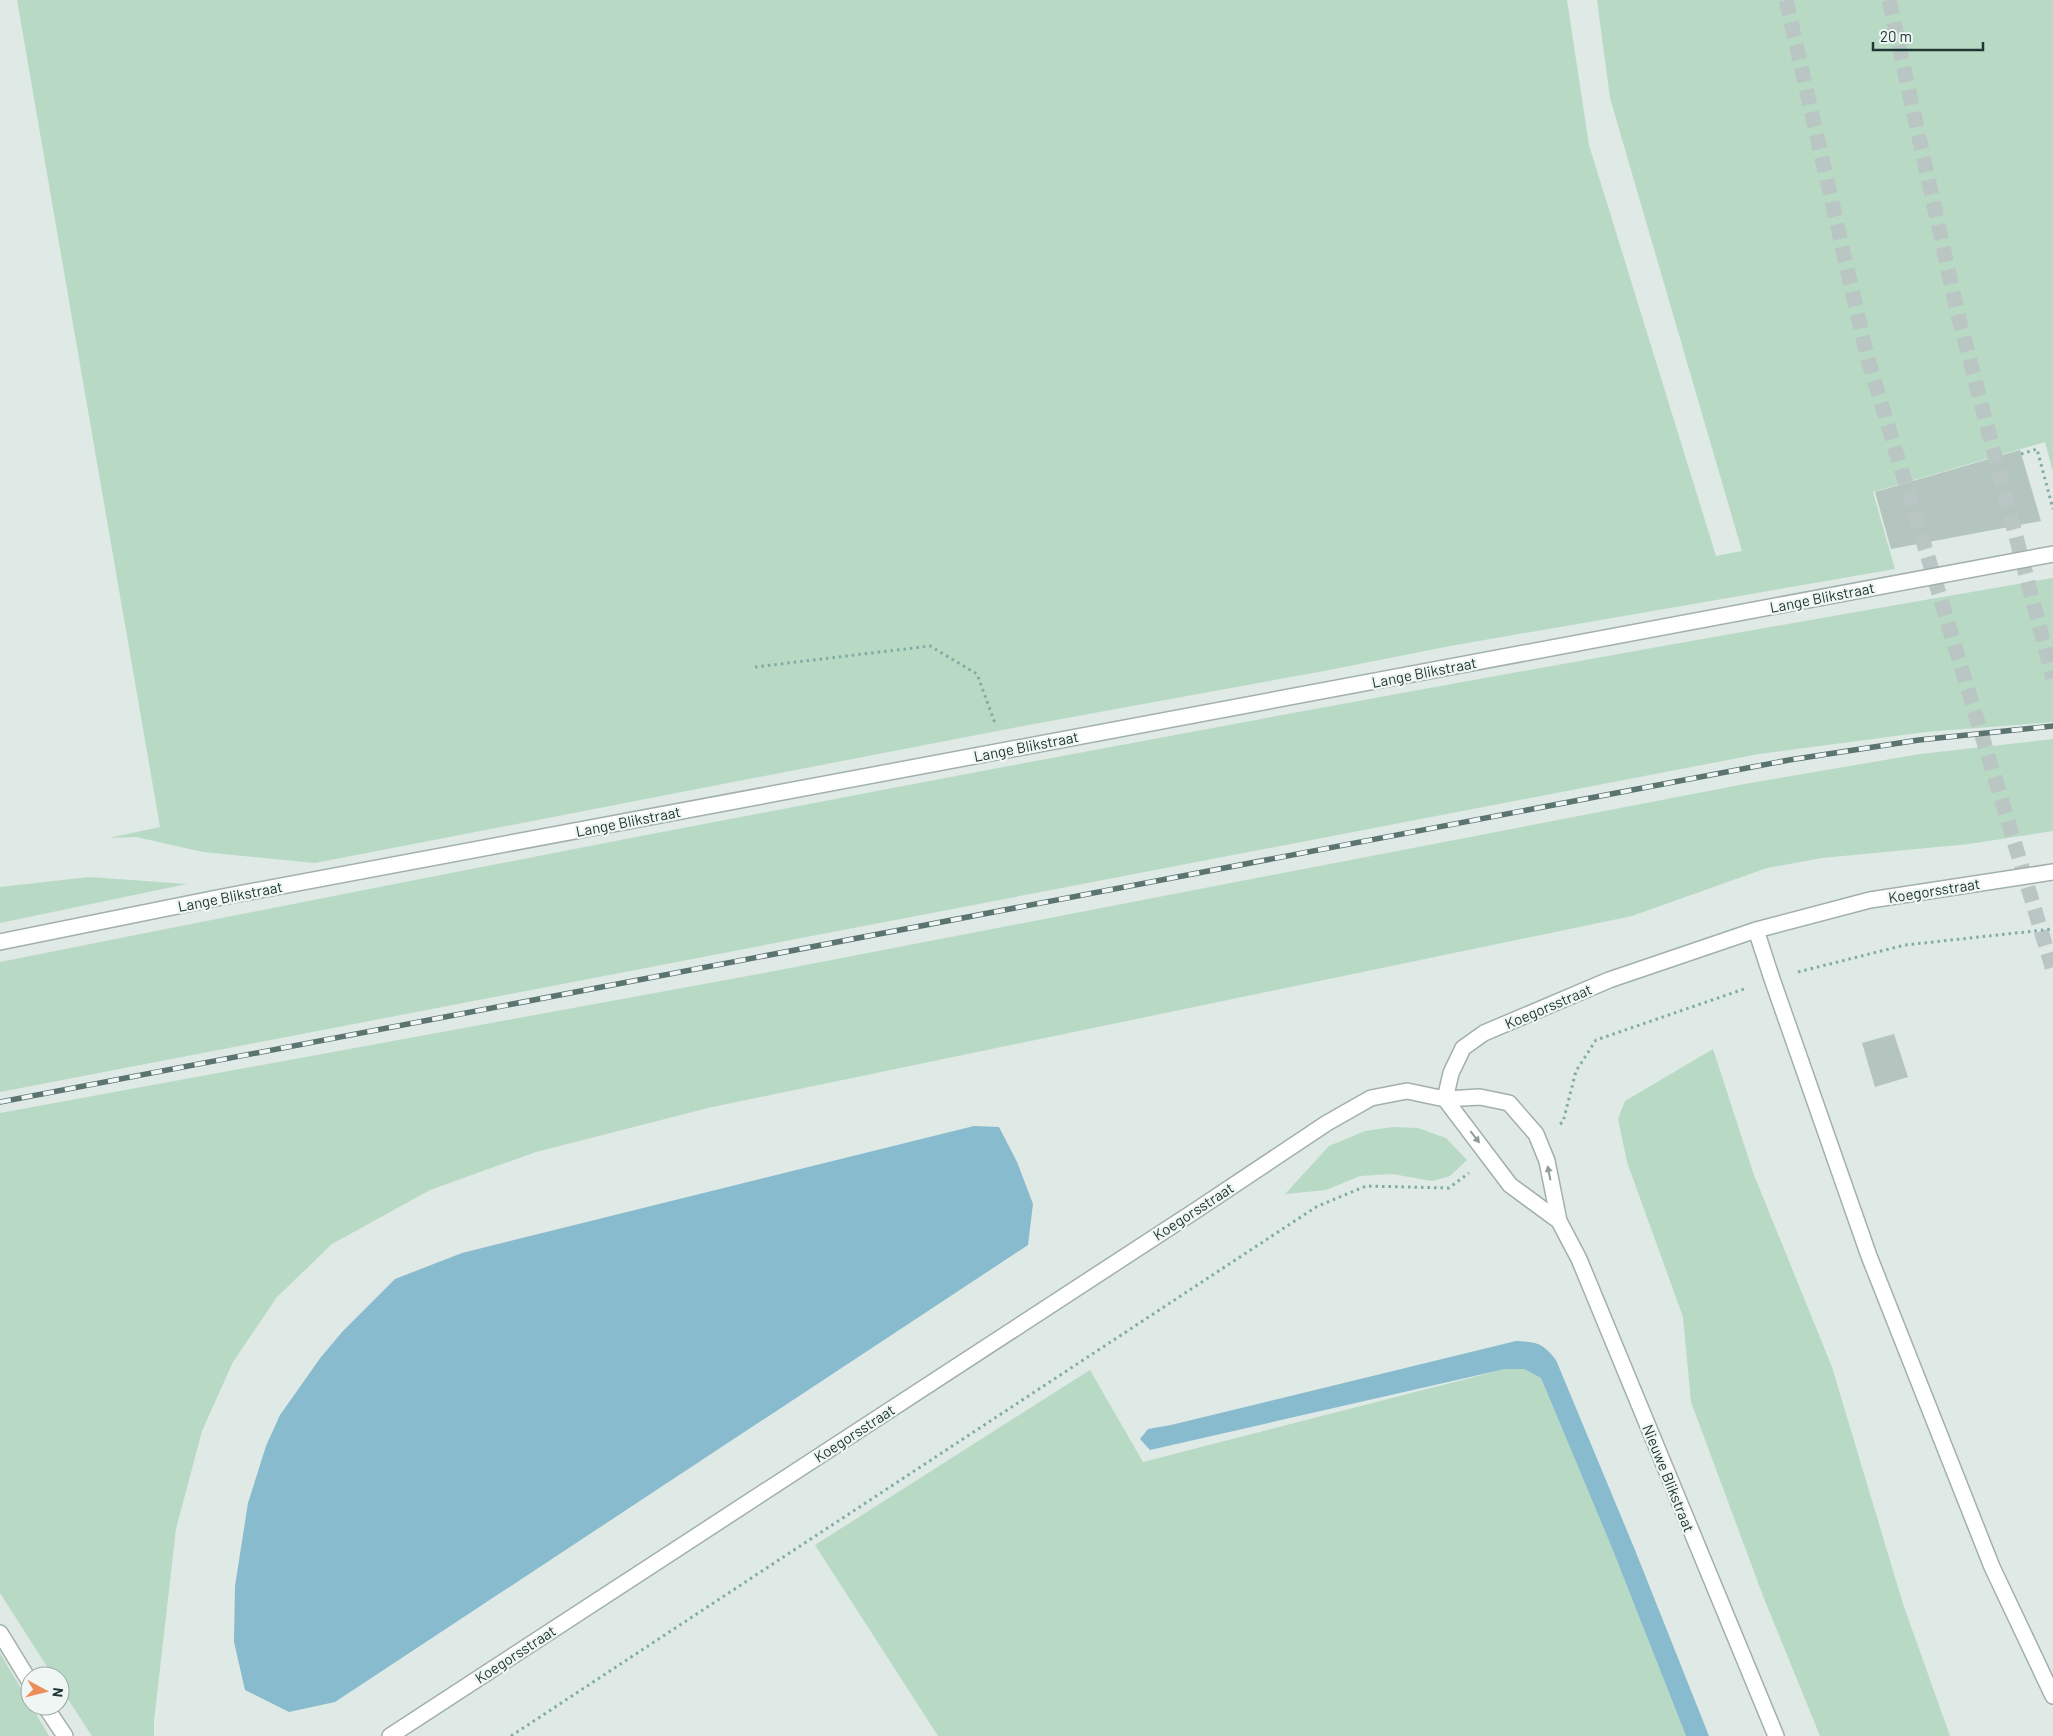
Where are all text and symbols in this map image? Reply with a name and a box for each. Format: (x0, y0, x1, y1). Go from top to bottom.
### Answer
scale bar (1873, 20, 1983, 52)
text: 20 m (1880, 27, 1912, 45)
street label: Lange Blikstraat (1768, 578, 1876, 616)
street label: Lange Blikstraat (1370, 653, 1478, 691)
street label: Lange Blikstraat (972, 727, 1080, 765)
street label: Lange Blikstraat (574, 802, 682, 840)
street label: Koegorsstraat (1887, 874, 1981, 906)
street label: Lange Blikstraat (176, 877, 284, 915)
street label: Koegorsstraat (1502, 980, 1594, 1032)
one-way arrow (1469, 1130, 1480, 1143)
one-way arrow (1545, 1164, 1553, 1180)
street label: Koegorsstraat (1149, 1178, 1237, 1244)
street label: Koegorsstraat (810, 1400, 898, 1466)
street label: Nieuwe Blikstraat (1639, 1422, 1699, 1534)
street label: Koegorsstraat (471, 1621, 559, 1687)
north arrow (20, 1666, 70, 1716)
text: N (49, 1687, 67, 1698)

